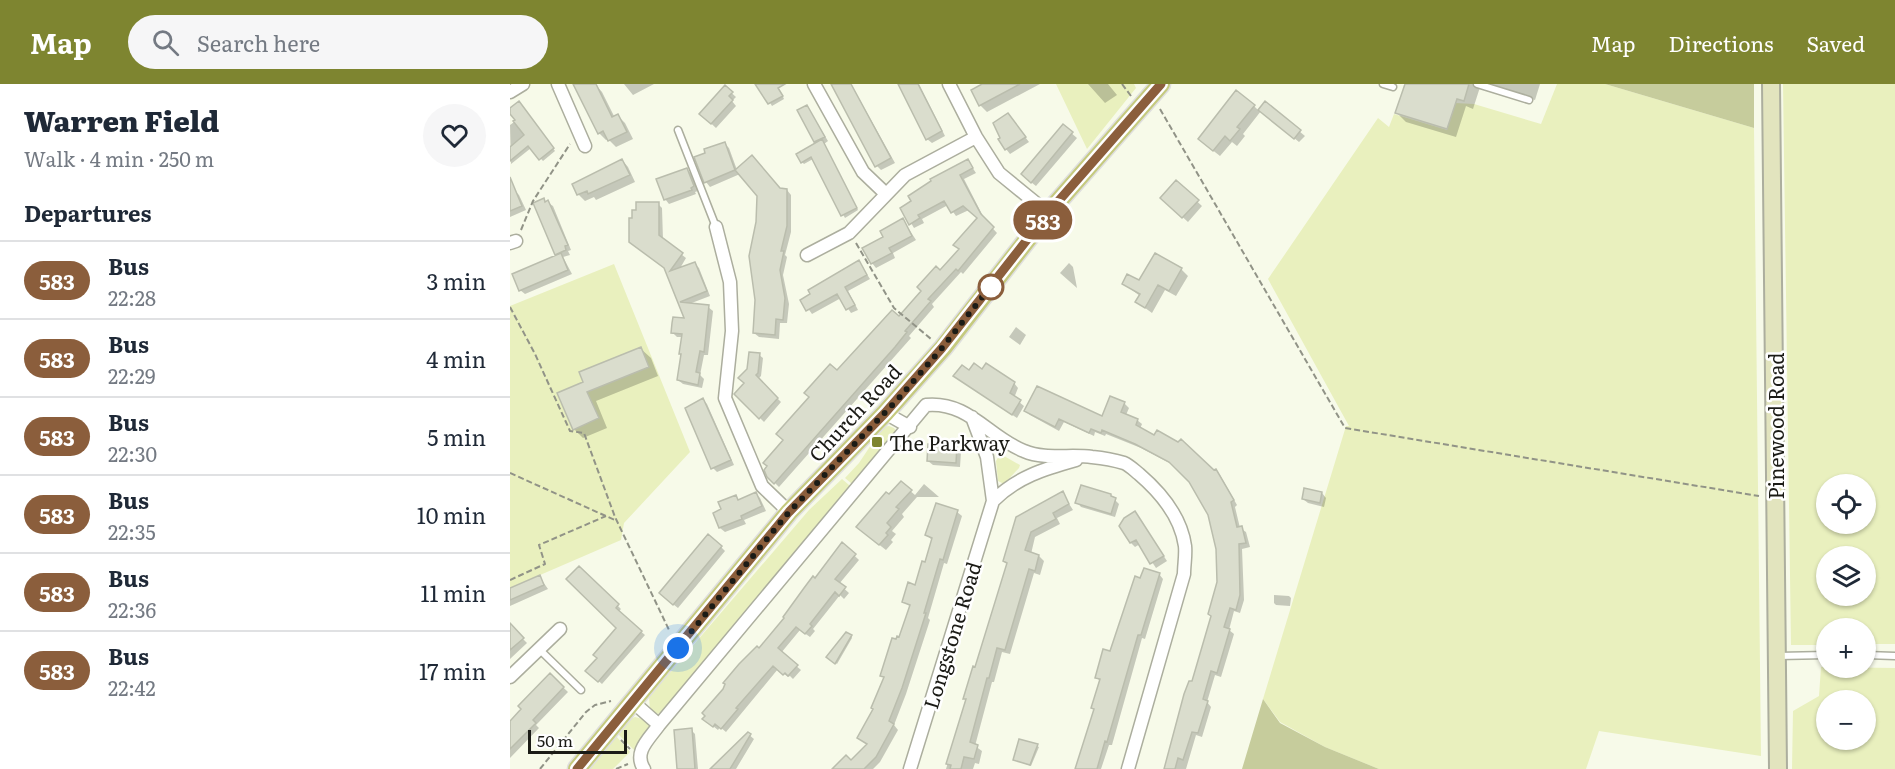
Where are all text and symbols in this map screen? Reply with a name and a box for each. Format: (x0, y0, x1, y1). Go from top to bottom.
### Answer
search box (128, 15, 548, 69)
text: Map (30, 21, 92, 63)
icon: search (149, 26, 182, 59)
text: Search here (197, 26, 320, 59)
text: Map (1591, 27, 1636, 58)
text: Directions (1669, 27, 1774, 58)
text: Saved (1807, 27, 1865, 58)
text: Warren Field (24, 99, 219, 141)
button: heart (423, 104, 486, 167)
text: Walk · 4 min · 250 m (24, 143, 214, 173)
text: Departures (24, 196, 151, 229)
line badge: 583 (1008, 200, 1078, 240)
text: 583 (1025, 205, 1061, 236)
text: Bus (108, 249, 149, 282)
text: 3 min (426, 264, 486, 297)
text: 583 (39, 265, 75, 296)
unlabelled marker (978, 274, 1004, 300)
text: 22:28 (108, 282, 156, 312)
text: Bus (108, 327, 149, 360)
text: 4 min (426, 342, 486, 375)
text: 583 (39, 343, 75, 374)
street label: Pinewood Road (1760, 352, 1790, 500)
street label: Church Road (801, 356, 907, 468)
text: 22:29 (108, 360, 155, 390)
text: Bus (108, 405, 149, 438)
text: 5 min (427, 420, 486, 453)
text: 583 (39, 421, 75, 452)
place label: The Parkway (889, 427, 1010, 457)
marker: The Parkway (870, 435, 884, 449)
text: 22:30 (108, 438, 157, 468)
map controls (1816, 474, 1876, 750)
button: locate (1816, 474, 1876, 534)
text: Bus (108, 483, 149, 516)
text: 10 min (417, 498, 486, 531)
text: 583 (39, 499, 75, 530)
text: 22:35 (108, 516, 156, 546)
button: layers (1816, 546, 1876, 606)
street label: Longstone Road (914, 558, 988, 712)
text: Bus (108, 561, 149, 594)
text: 11 min (420, 576, 486, 609)
text: 583 (39, 577, 75, 608)
text: 22:36 (108, 594, 156, 624)
button: + (1816, 618, 1876, 678)
your location (663, 633, 693, 663)
text: Bus (108, 639, 149, 672)
text: 17 min (419, 654, 486, 687)
text: 583 (39, 655, 75, 686)
text: 22:42 (108, 672, 156, 702)
button: − (1816, 690, 1876, 750)
scale bar (528, 727, 627, 754)
text: 50 m (537, 728, 573, 752)

